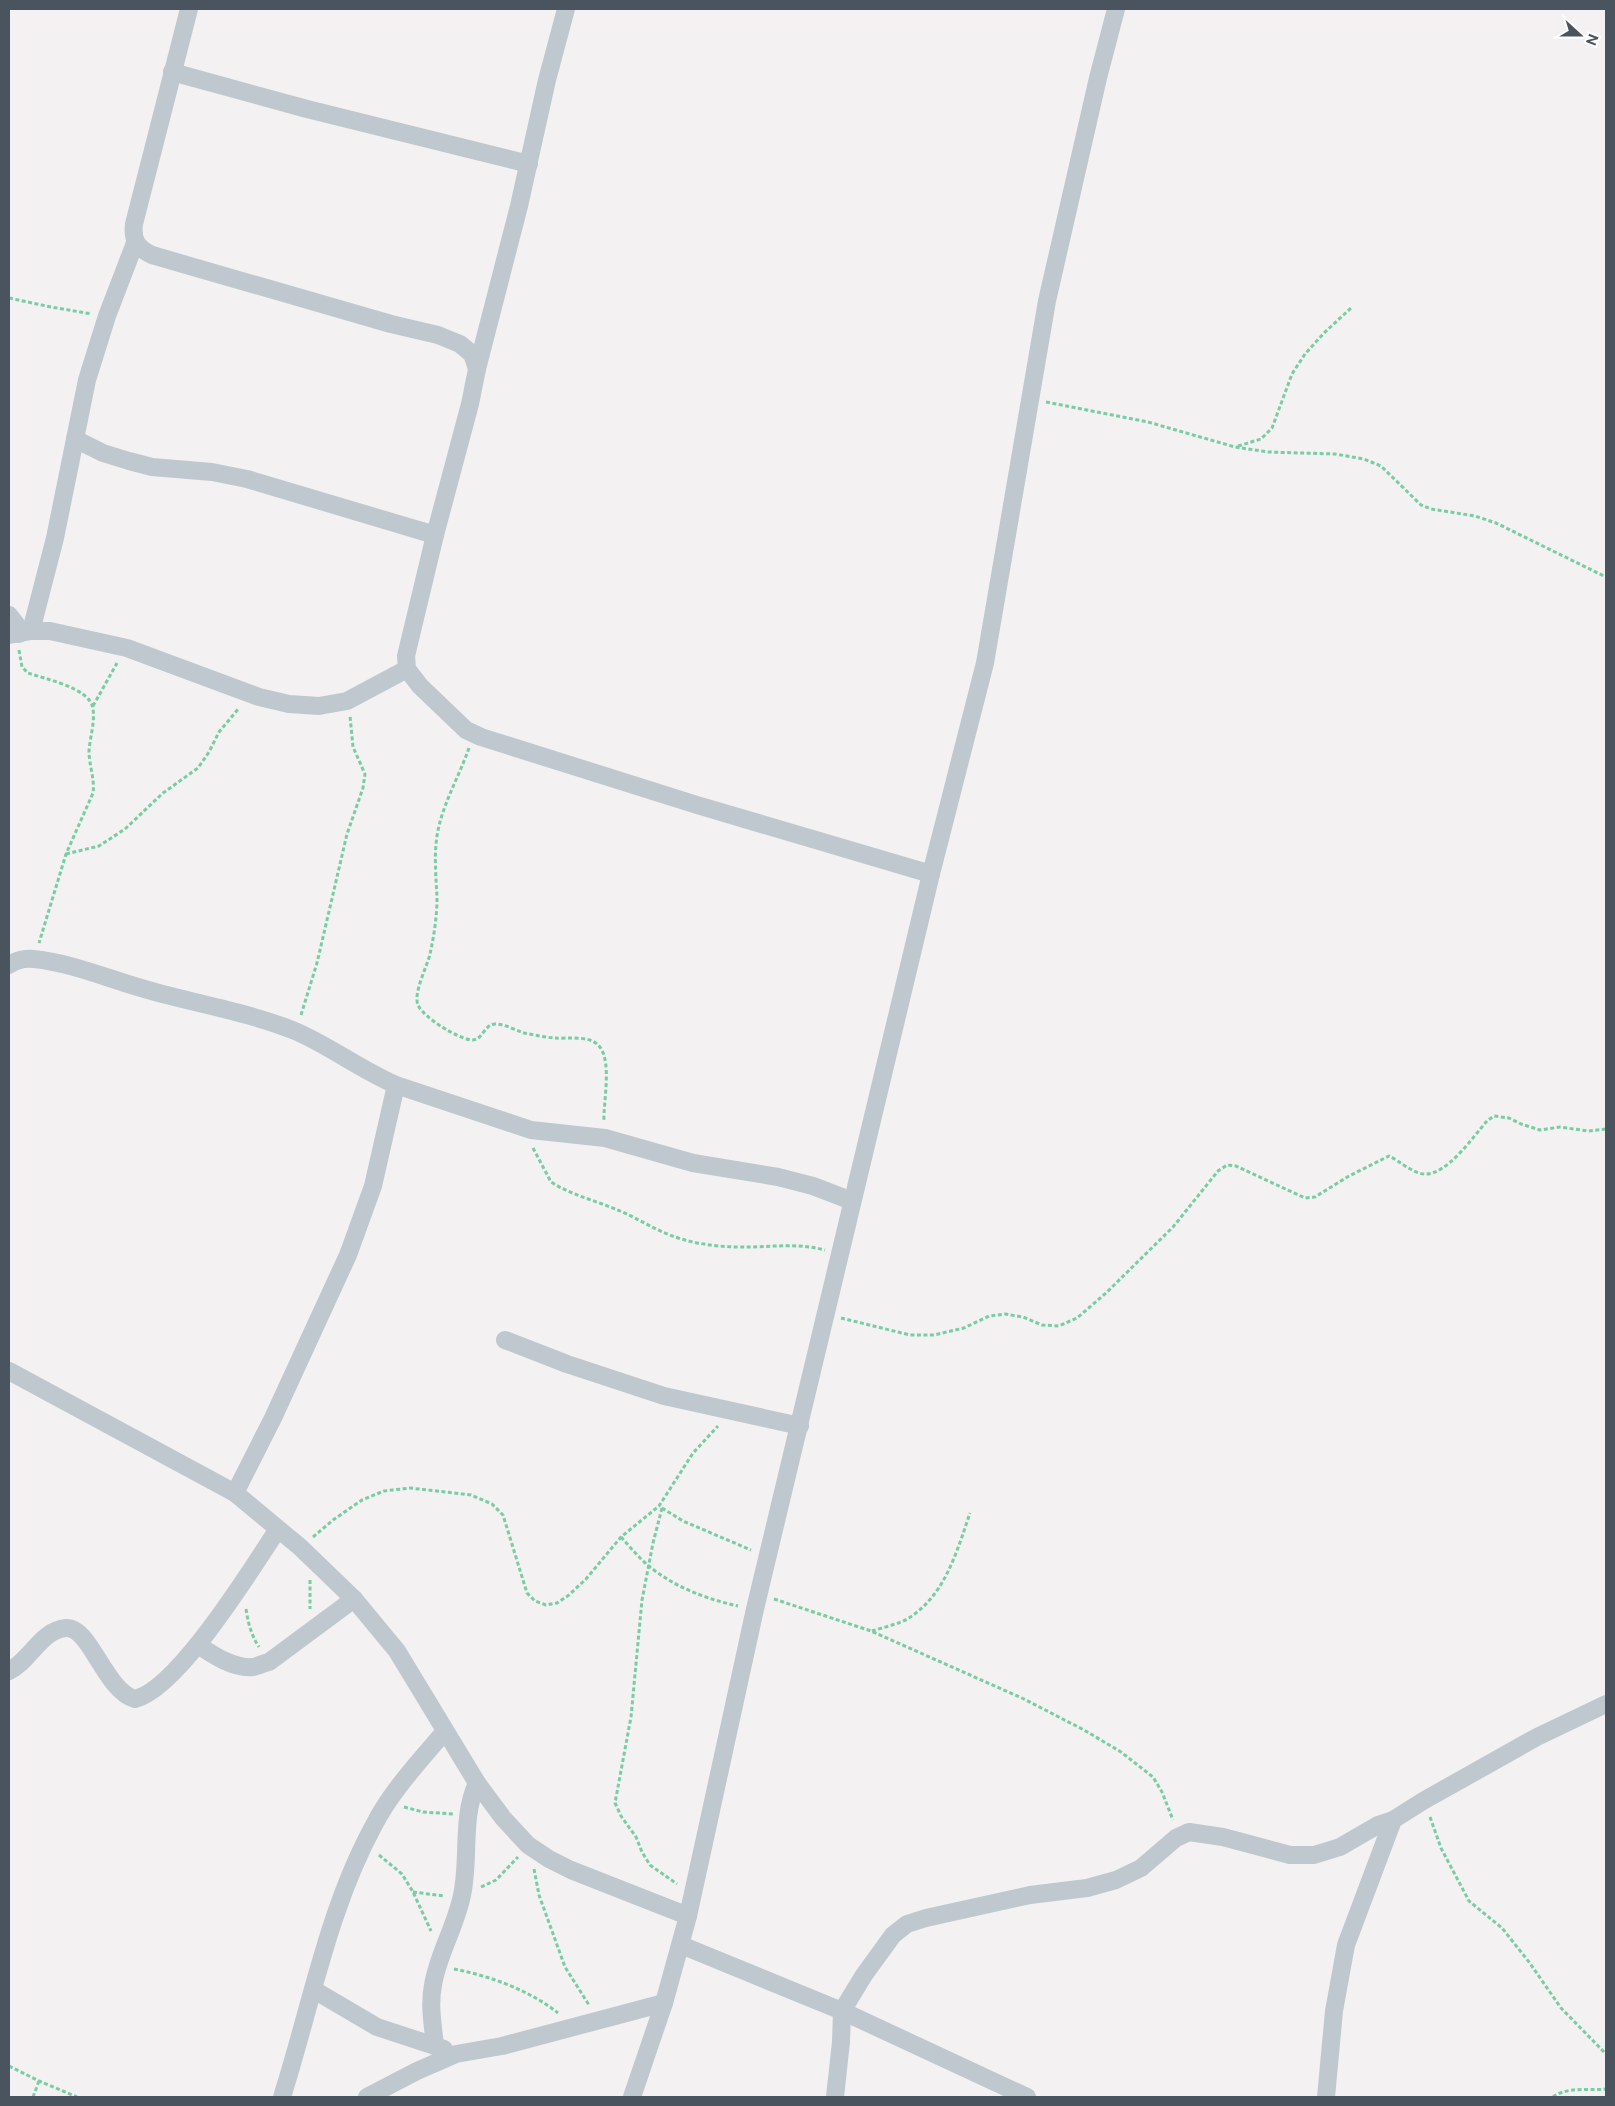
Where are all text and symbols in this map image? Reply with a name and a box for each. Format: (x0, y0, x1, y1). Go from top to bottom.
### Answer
north arrow (1555, 10, 1605, 60)
text: N (1583, 32, 1602, 48)

